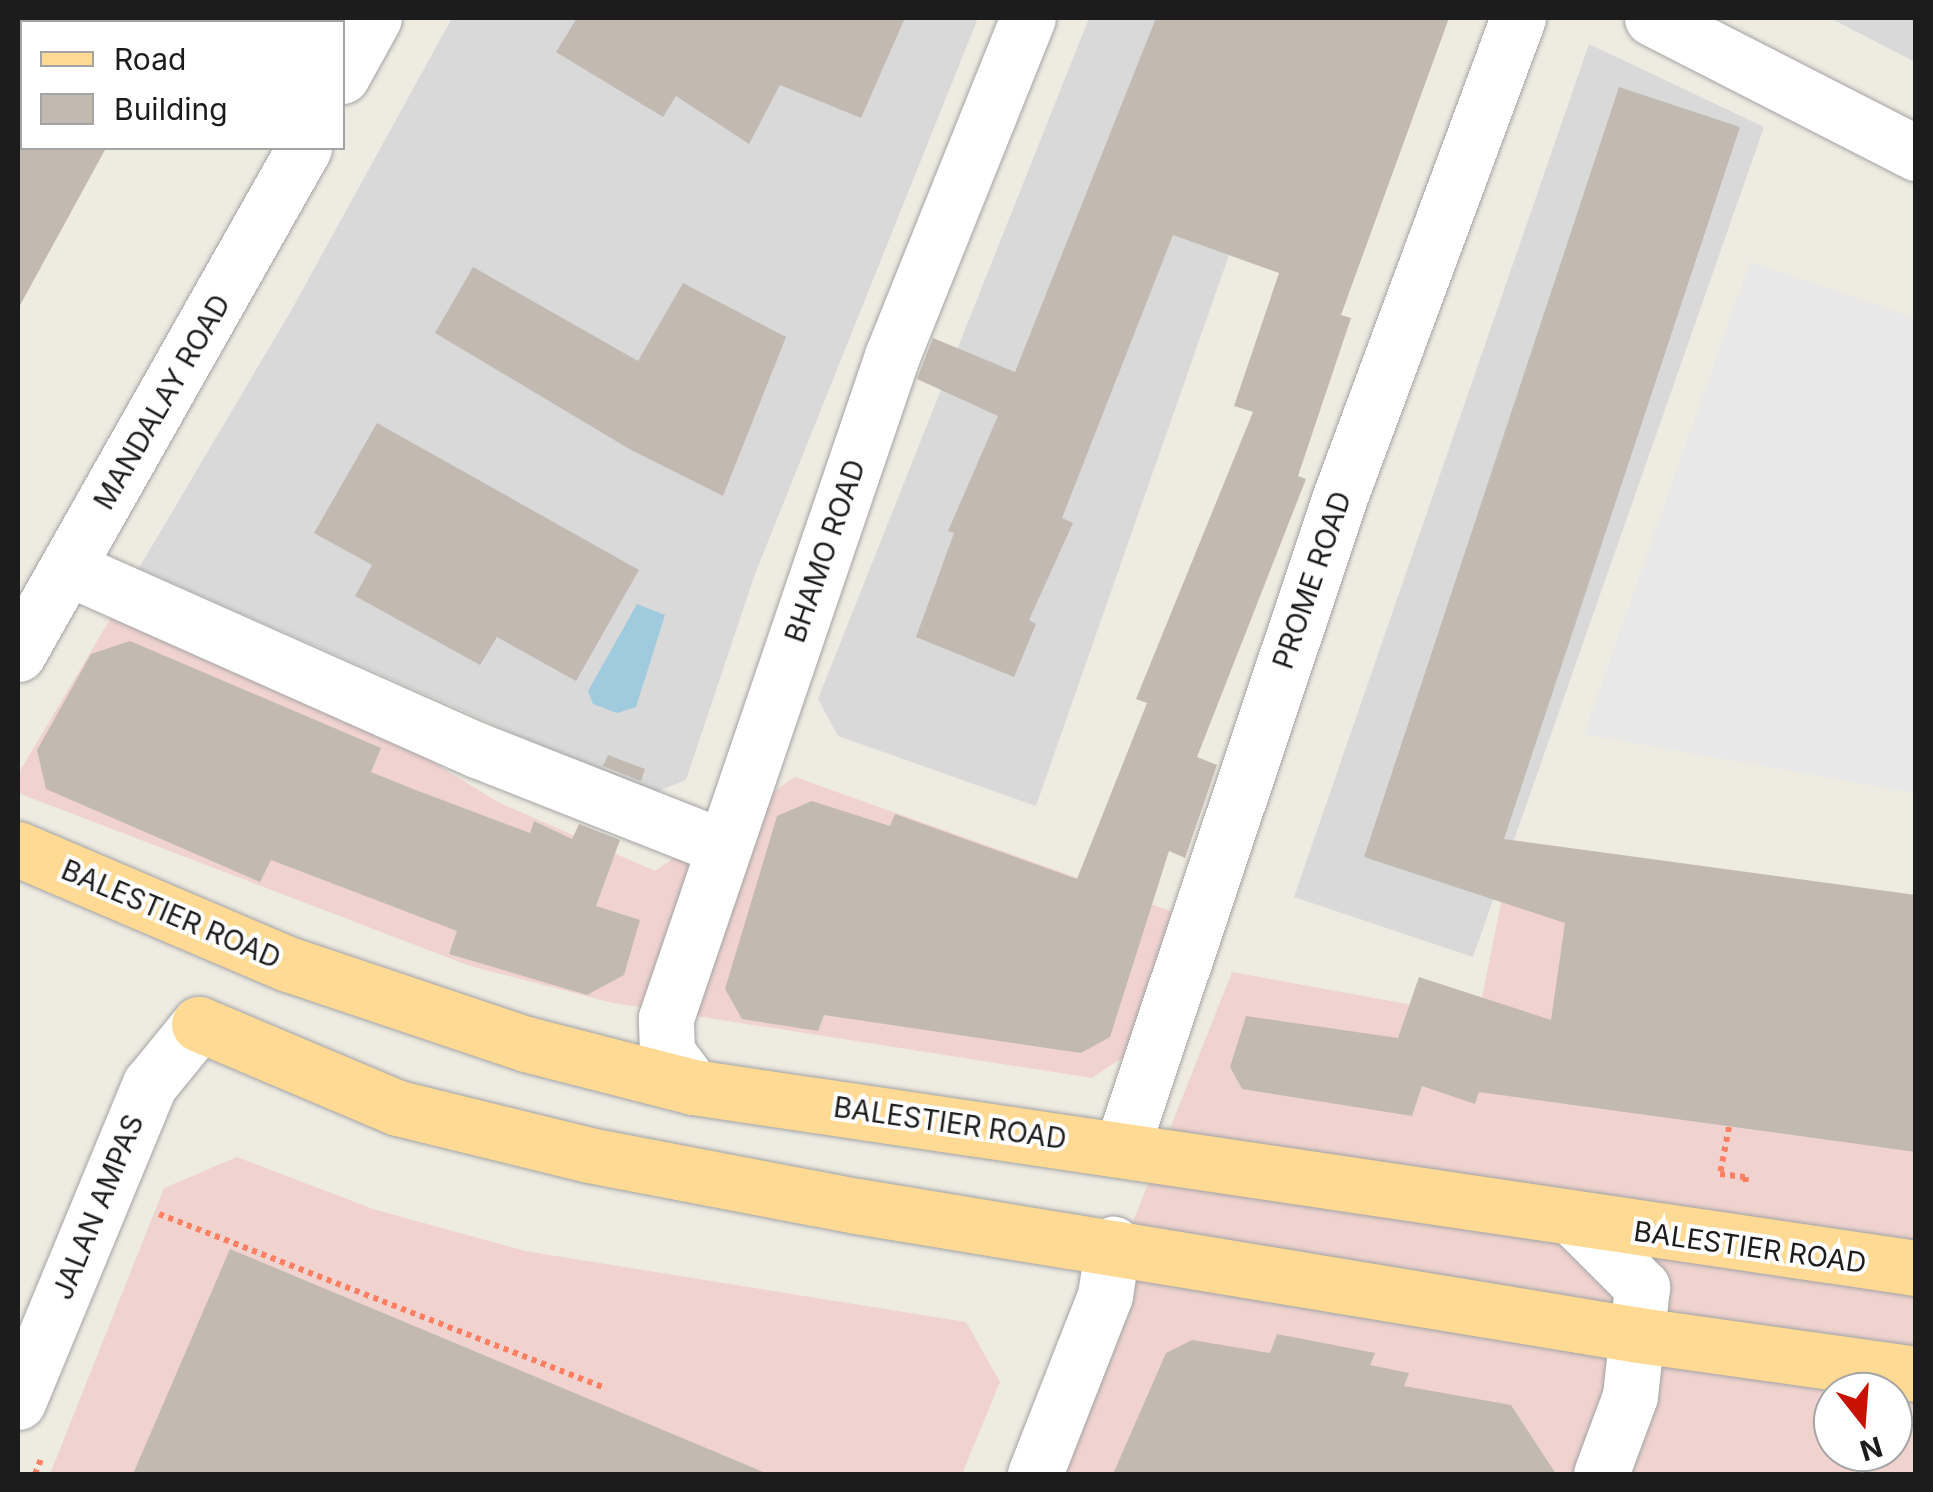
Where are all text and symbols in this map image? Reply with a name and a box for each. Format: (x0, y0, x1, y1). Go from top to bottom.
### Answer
legend (20, 20, 345, 150)
text: Road (114, 41, 186, 77)
text: Building (114, 91, 228, 127)
street label: MANDALAY ROAD (87, 289, 237, 515)
street label: BHAMO ROAD (778, 455, 872, 647)
street label: PROME ROAD (1266, 487, 1358, 673)
street label: BALESTIER ROAD (56, 853, 286, 975)
street label: BALESTIER ROAD (832, 1090, 1068, 1156)
street label: JALAN AMPAS (46, 1110, 150, 1304)
street label: BALESTIER ROAD (1632, 1214, 1868, 1280)
north arrow (1813, 1372, 1913, 1472)
text: N (1856, 1429, 1886, 1468)

